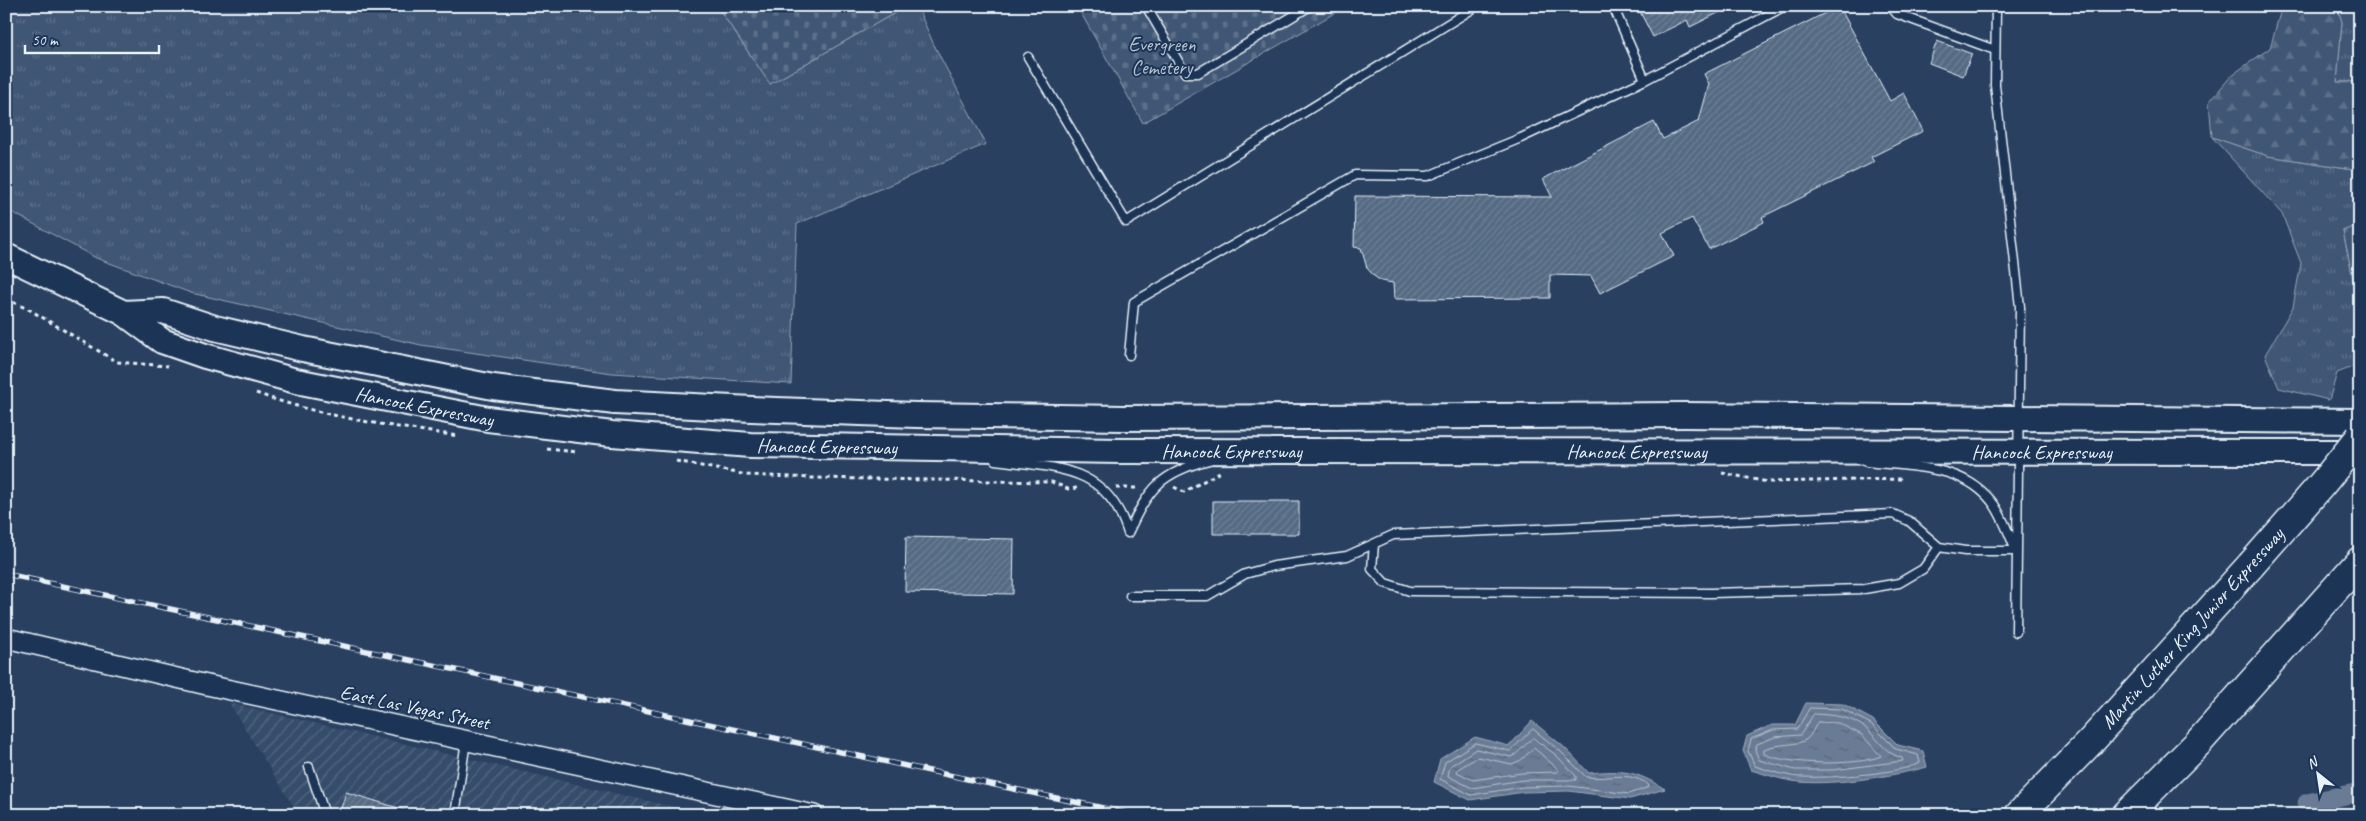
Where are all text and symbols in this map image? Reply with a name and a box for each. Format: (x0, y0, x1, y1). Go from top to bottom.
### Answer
scale bar (25, 22, 159, 54)
text: 50 m (32, 31, 59, 50)
park label: Evergreen Cemetery (1129, 32, 1197, 80)
street label: Hancock Expressway (353, 381, 496, 433)
street label: Hancock Expressway (756, 433, 898, 460)
street label: Hancock Expressway (1162, 439, 1303, 464)
street label: Hancock Expressway (1567, 439, 1708, 464)
street label: Hancock Expressway (1972, 440, 2113, 465)
street label: Martin Luther King Junior Expressway (2095, 522, 2290, 734)
street label: East Las Vegas Street (338, 679, 494, 736)
north arrow (2294, 748, 2344, 798)
text: N (2304, 752, 2322, 773)

